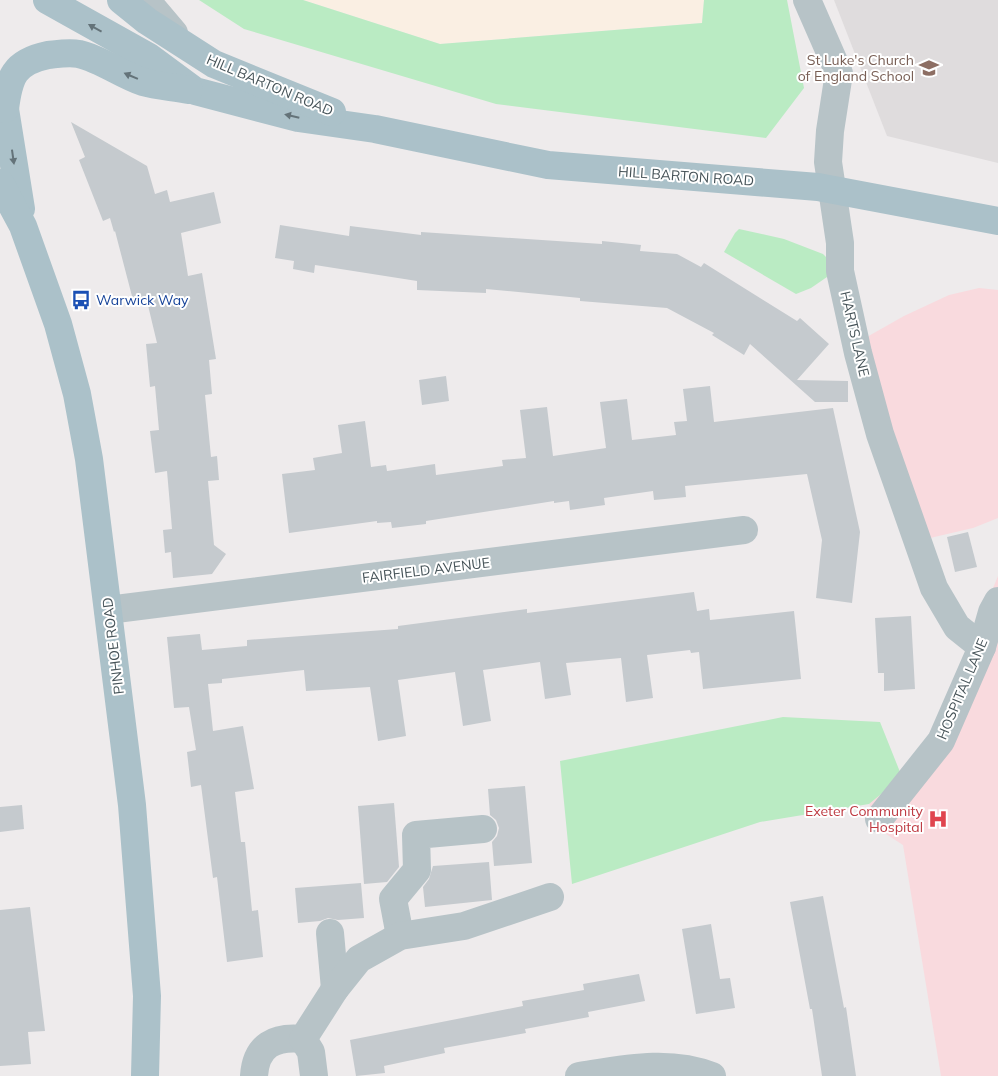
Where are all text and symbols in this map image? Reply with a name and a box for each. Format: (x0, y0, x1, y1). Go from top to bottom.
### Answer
one-way arrow (88, 23, 102, 32)
street label: HILL BARTON ROAD (204, 50, 336, 120)
place label: St Luke's Church of England School (798, 51, 914, 85)
school or university icon: St Luke's Church of England School (918, 57, 940, 79)
one-way arrow (124, 72, 138, 80)
one-way arrow (285, 112, 300, 120)
one-way arrow (10, 150, 18, 166)
street label: HILL BARTON ROAD (617, 162, 755, 190)
bus stop icon: Warwick Way (70, 289, 92, 311)
street label: HARTS LANE (836, 289, 874, 379)
place label: Warwick Way (96, 291, 189, 309)
street label: FAIRFIELD AVENUE (361, 553, 491, 587)
street label: PINHOE ROAD (98, 596, 128, 696)
street label: HOSPITAL LANE (933, 636, 991, 742)
place label: Exeter Community Hospital (805, 802, 924, 836)
hospital icon: Exeter Community Hospital (927, 808, 949, 830)

